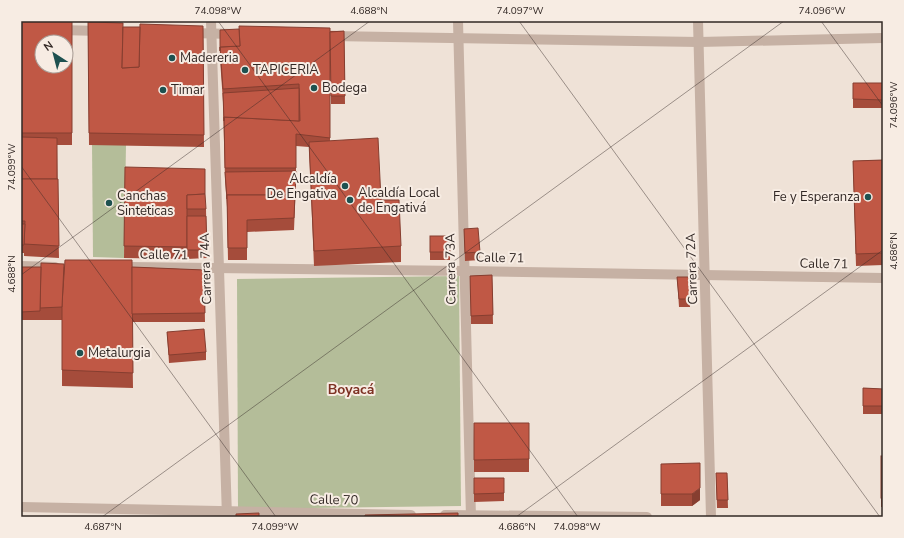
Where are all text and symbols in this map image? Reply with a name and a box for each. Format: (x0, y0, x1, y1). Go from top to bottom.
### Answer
text: 74.098°W (194, 4, 242, 18)
text: 4.688°N (350, 4, 388, 18)
text: 74.097°W (496, 4, 544, 18)
text: 74.096°W (798, 4, 846, 18)
north arrow (34, 34, 74, 74)
text: N (41, 38, 56, 55)
place label: Madereria (180, 49, 239, 67)
marker: Madereria (167, 53, 177, 63)
place label: TAPICERIA (253, 61, 319, 79)
marker: TAPICERIA (240, 65, 250, 75)
place label: Bodega (322, 79, 367, 97)
place label: Timar (171, 81, 205, 99)
text: 74.096°W (887, 81, 901, 129)
marker: Bodega (309, 83, 319, 93)
marker: Timar (158, 85, 168, 95)
text: 74.099°W (5, 143, 19, 191)
place label: Alcaldía De Engativa (267, 170, 337, 203)
marker: Alcaldía De Engativa (340, 181, 350, 191)
place label: Alcaldía Local de Engativá (358, 184, 440, 217)
place label: Canchas Sinteticas (117, 187, 173, 220)
place label: Fe y Esperanza (773, 188, 860, 206)
marker: Fe y Esperanza (863, 192, 873, 202)
marker: Alcaldía Local de Engativá (345, 195, 355, 205)
marker: Canchas Sinteticas (104, 198, 114, 208)
street label: Carrera 74A (196, 232, 216, 305)
street label: Carrera 72A (682, 232, 702, 305)
text: 4.686°N (887, 232, 901, 270)
street label: Carrera 73A (441, 233, 461, 305)
street label: Calle 71 (139, 246, 189, 264)
street label: Calle 71 (475, 249, 525, 267)
text: 4.688°N (5, 255, 19, 293)
street label: Calle 71 (799, 255, 849, 273)
place label: Metalurgia (88, 344, 151, 362)
marker: Metalurgia (75, 348, 85, 358)
district label: Boyacá (328, 380, 374, 399)
street label: Calle 70 (309, 491, 359, 509)
text: 4.687°N (84, 520, 122, 534)
text: 74.099°W (251, 520, 299, 534)
text: 4.686°N (498, 520, 536, 534)
text: 74.098°W (553, 520, 601, 534)

